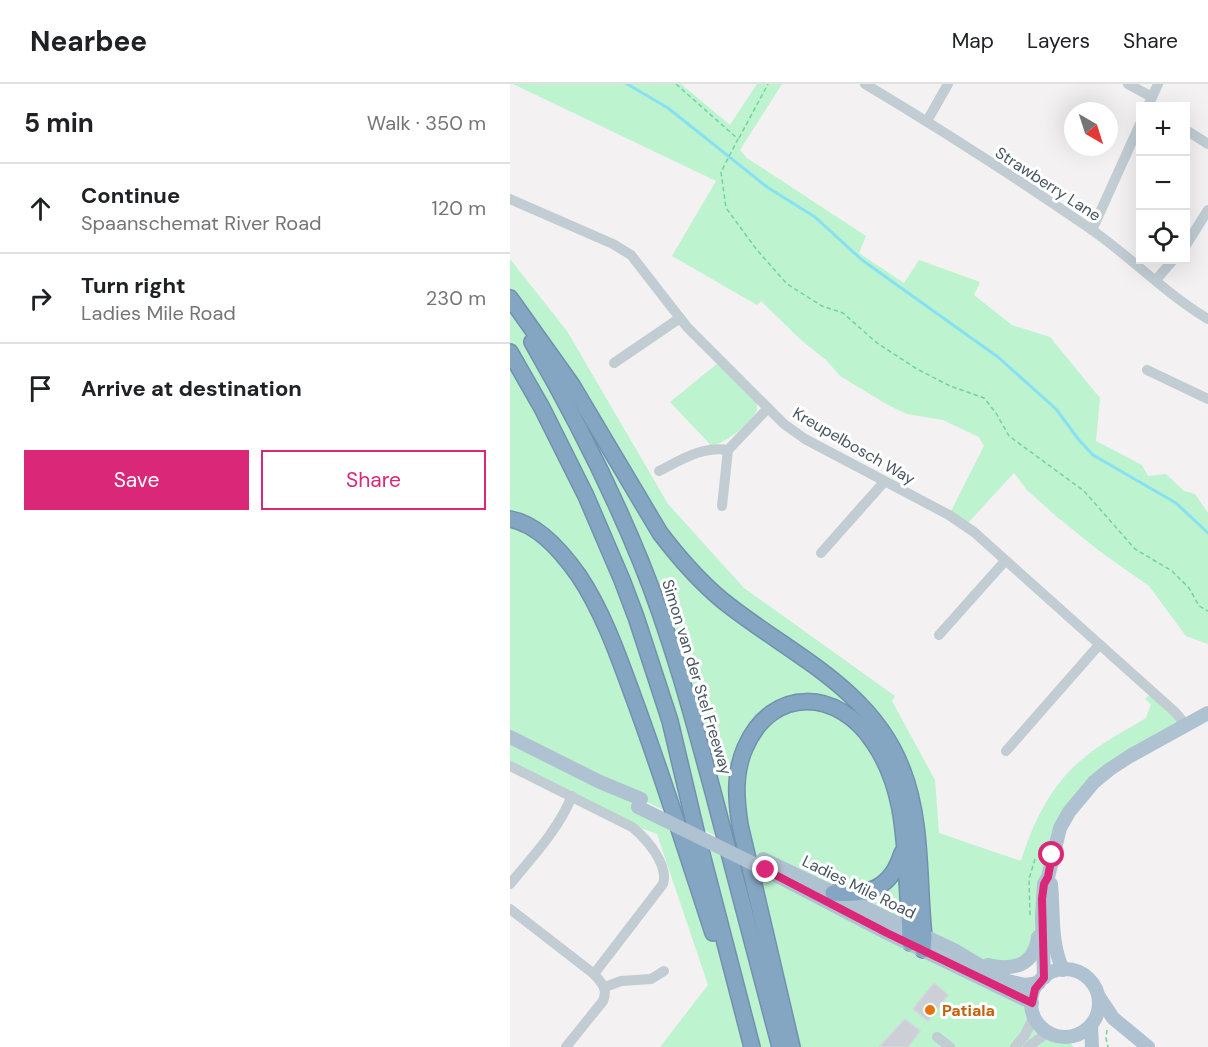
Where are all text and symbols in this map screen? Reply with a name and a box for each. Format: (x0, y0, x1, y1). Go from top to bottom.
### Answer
text: Nearbee (30, 23, 147, 60)
text: Map (952, 27, 994, 55)
text: Layers (1027, 27, 1090, 55)
text: Share (1123, 27, 1178, 55)
north arrow (1064, 102, 1118, 156)
map controls (1136, 102, 1190, 264)
button: + (1136, 102, 1190, 156)
text: 5 min (24, 106, 94, 140)
text: Walk · 350 m (367, 110, 486, 136)
street label: Strawberry Lane (991, 142, 1105, 226)
button: − (1136, 156, 1190, 210)
text: Continue (81, 181, 180, 210)
icon: ahead (24, 192, 57, 225)
text: 120 m (432, 195, 486, 221)
text: Spaanschemat River Road (81, 210, 322, 236)
button: locate (1136, 210, 1190, 264)
text: Turn right (81, 271, 186, 300)
icon: right (24, 282, 57, 315)
text: 230 m (426, 285, 486, 311)
text: Ladies Mile Road (81, 300, 236, 326)
icon: arrive (24, 372, 57, 405)
text: Arrive at destination (81, 374, 302, 403)
street label: Kreupelbosch Way (789, 402, 919, 490)
button: Save (24, 450, 249, 510)
button: Share (261, 450, 486, 510)
street label: Simon van der Stel Freeway (657, 577, 737, 777)
route start (1038, 841, 1064, 867)
street label: Ladies Mile Road (799, 850, 919, 924)
route end (752, 856, 778, 882)
place label: Patiala (942, 1000, 995, 1021)
marker: Patiala (923, 1003, 937, 1017)

